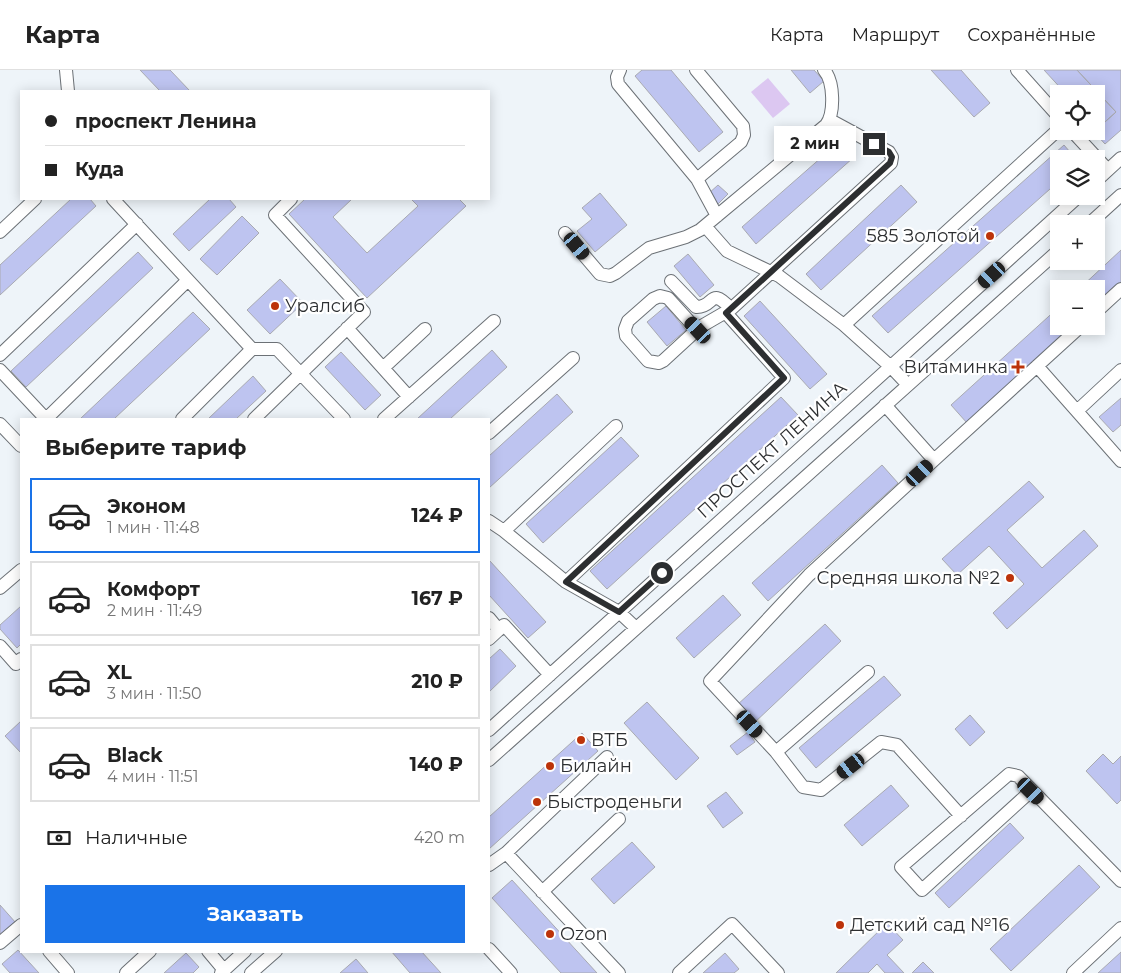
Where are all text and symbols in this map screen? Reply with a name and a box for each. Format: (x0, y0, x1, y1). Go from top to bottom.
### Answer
text: Карта (25, 20, 100, 49)
text: Карта (770, 24, 824, 46)
text: Маршрут (852, 24, 939, 46)
text: Сохранённые (967, 24, 1096, 46)
map controls (1050, 85, 1105, 335)
button: locate (1050, 85, 1105, 140)
text: проспект Ленина (75, 110, 257, 133)
callout: 2 мин (774, 126, 856, 162)
route end (863, 133, 885, 155)
text: 2 мин (790, 134, 840, 153)
button: layers (1050, 150, 1105, 205)
text: Куда (75, 158, 124, 181)
button: + (1050, 215, 1105, 270)
place label: 585 Золотой (866, 225, 980, 247)
car (561, 230, 592, 262)
marker: 585 Золотой (984, 230, 996, 242)
car (975, 259, 1008, 291)
button: − (1050, 280, 1105, 335)
place label: Уралсиб (285, 295, 365, 317)
marker: Уралсиб (269, 300, 281, 312)
car (682, 314, 713, 346)
place label: Витаминка (904, 356, 1008, 378)
marker: Витаминка (1012, 361, 1024, 373)
street label: ПРОСПЕКТ ЛЕНИНА (693, 377, 852, 523)
text: Выберите тариф (45, 434, 246, 461)
car (903, 457, 936, 489)
icon: car (47, 493, 92, 538)
text: Эконом (107, 495, 186, 518)
text: 124 ₽ (411, 504, 463, 527)
text: 1 мин · 11:48 (107, 518, 200, 537)
route start (651, 562, 673, 584)
place label: Средняя школа №2 (816, 567, 1000, 589)
marker: Средняя школа №2 (1004, 572, 1016, 584)
icon: car (47, 576, 92, 621)
text: Комфорт (107, 578, 200, 601)
text: 167 ₽ (412, 587, 463, 610)
text: 2 мин · 11:49 (107, 601, 202, 620)
icon: car (47, 659, 92, 704)
text: XL (107, 661, 132, 684)
text: 210 ₽ (411, 670, 463, 693)
text: 3 мин · 11:50 (107, 684, 202, 703)
car (734, 708, 765, 740)
place label: ВТБ (591, 729, 628, 751)
marker: ВТБ (575, 734, 587, 746)
icon: car (47, 742, 92, 787)
text: Black (107, 744, 163, 767)
car (834, 751, 867, 781)
text: 140 ₽ (409, 753, 463, 776)
place label: Билайн (560, 755, 632, 777)
marker: Билайн (544, 760, 556, 772)
text: 4 мин · 11:51 (107, 767, 198, 786)
car (1015, 775, 1046, 807)
place label: Быстроденьги (547, 791, 682, 813)
marker: Быстроденьги (531, 796, 543, 808)
icon: cash (45, 824, 73, 852)
text: Наличные (85, 826, 188, 849)
text: 420 m (414, 828, 465, 847)
button: Заказать (45, 885, 465, 943)
place label: Детский сад №16 (850, 914, 1010, 936)
marker: Детский сад №16 (834, 919, 846, 931)
place label: Ozon (560, 923, 608, 945)
marker: Ozon (544, 928, 556, 940)

